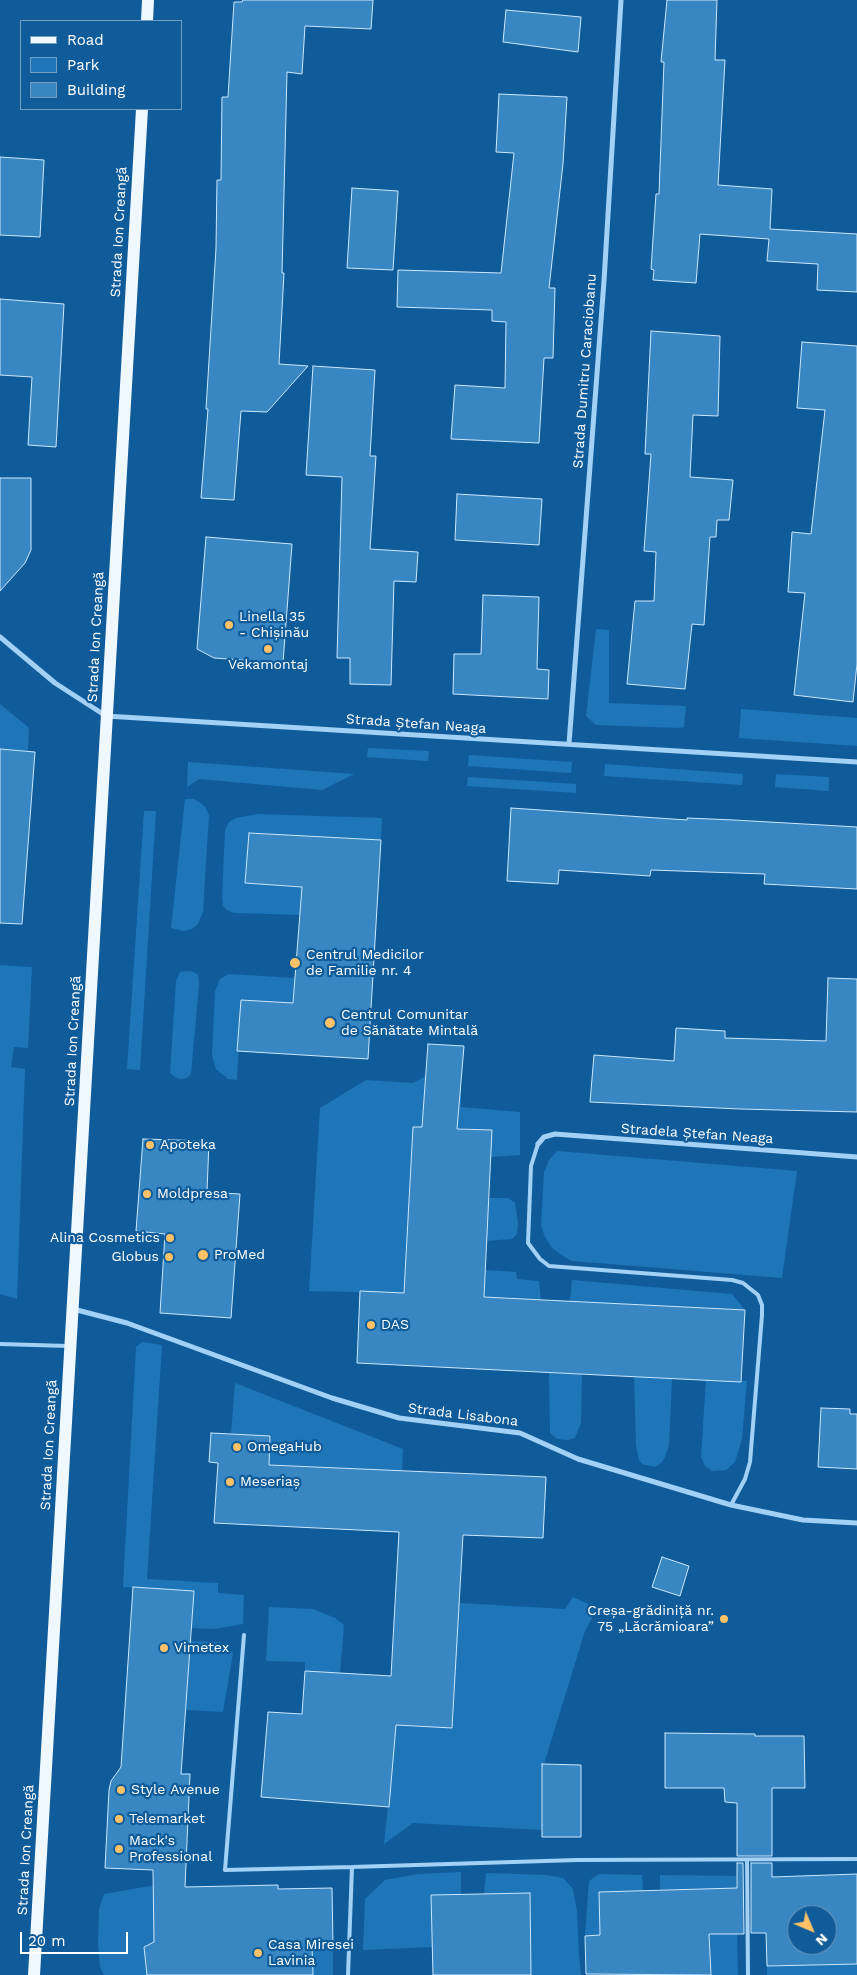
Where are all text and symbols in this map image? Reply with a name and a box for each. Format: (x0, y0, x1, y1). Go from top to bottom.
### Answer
legend (20, 20, 182, 110)
text: Road (67, 31, 104, 49)
text: Park (67, 56, 99, 74)
text: Building (67, 81, 125, 99)
street label: Strada Ion Creangă (107, 166, 131, 298)
street label: Strada Dumitru Caraciobanu (570, 273, 600, 469)
street label: Strada Ion Creangă (84, 571, 108, 703)
place label: Linella 35 - Chișinău (239, 609, 309, 642)
marker: Linella 35 - Chișinău (223, 619, 235, 631)
marker: Vekamontaj (262, 643, 274, 655)
place label: Vekamontaj (228, 657, 308, 673)
street label: Strada Ștefan Neaga (345, 711, 487, 737)
place label: Centrul Medicilor de Familie nr. 4 (306, 947, 424, 980)
marker: Centrul Medicilor de Familie nr. 4 (288, 956, 302, 970)
street label: Strada Ion Creangă (61, 975, 85, 1107)
place label: Centrul Comunitar de Sănătate Mintală (341, 1007, 478, 1040)
marker: Centrul Comunitar de Sănătate Mintală (323, 1016, 337, 1030)
street label: Stradela Ștefan Neaga (620, 1120, 774, 1148)
place label: Apoteka (160, 1137, 216, 1153)
marker: Apoteka (144, 1139, 156, 1151)
place label: Moldpresa (157, 1186, 228, 1202)
marker: Moldpresa (141, 1188, 153, 1200)
place label: Alina Cosmetics (50, 1230, 160, 1246)
marker: Alina Cosmetics (164, 1232, 176, 1244)
place label: ProMed (214, 1247, 265, 1263)
marker: ProMed (196, 1248, 210, 1262)
place label: Globus (111, 1249, 159, 1265)
marker: Globus (163, 1251, 175, 1263)
place label: DAS (381, 1317, 409, 1333)
marker: DAS (365, 1319, 377, 1331)
street label: Strada Ion Creangă (37, 1379, 61, 1511)
street label: Strada Lisabona (407, 1400, 519, 1430)
place label: OmegaHub (247, 1439, 322, 1455)
marker: OmegaHub (231, 1441, 243, 1453)
place label: Meseriaș (240, 1474, 300, 1490)
marker: Meseriaș (224, 1476, 236, 1488)
place label: Creșa-grădiniță nr. 75 „Lăcrămioara” (587, 1603, 714, 1635)
marker: Creșa-grădiniță nr. 75 „Lăcrămioara” (718, 1613, 730, 1625)
place label: Vimetex (174, 1640, 229, 1656)
marker: Vimetex (158, 1642, 170, 1654)
place label: Style Avenue (131, 1782, 220, 1798)
street label: Strada Ion Creangă (14, 1784, 38, 1916)
marker: Style Avenue (115, 1784, 127, 1796)
place label: Telemarket (129, 1811, 205, 1827)
marker: Telemarket (113, 1813, 125, 1825)
place label: Mack's Professional (129, 1833, 212, 1865)
marker: Mack's Professional (113, 1843, 125, 1855)
north arrow (787, 1905, 837, 1955)
scale bar (22, 1922, 130, 1954)
text: N (813, 1931, 831, 1949)
text: 20 m (28, 1932, 66, 1950)
place label: Casa Miresei Lavinia (268, 1937, 354, 1970)
marker: Casa Miresei Lavinia (252, 1947, 264, 1959)

